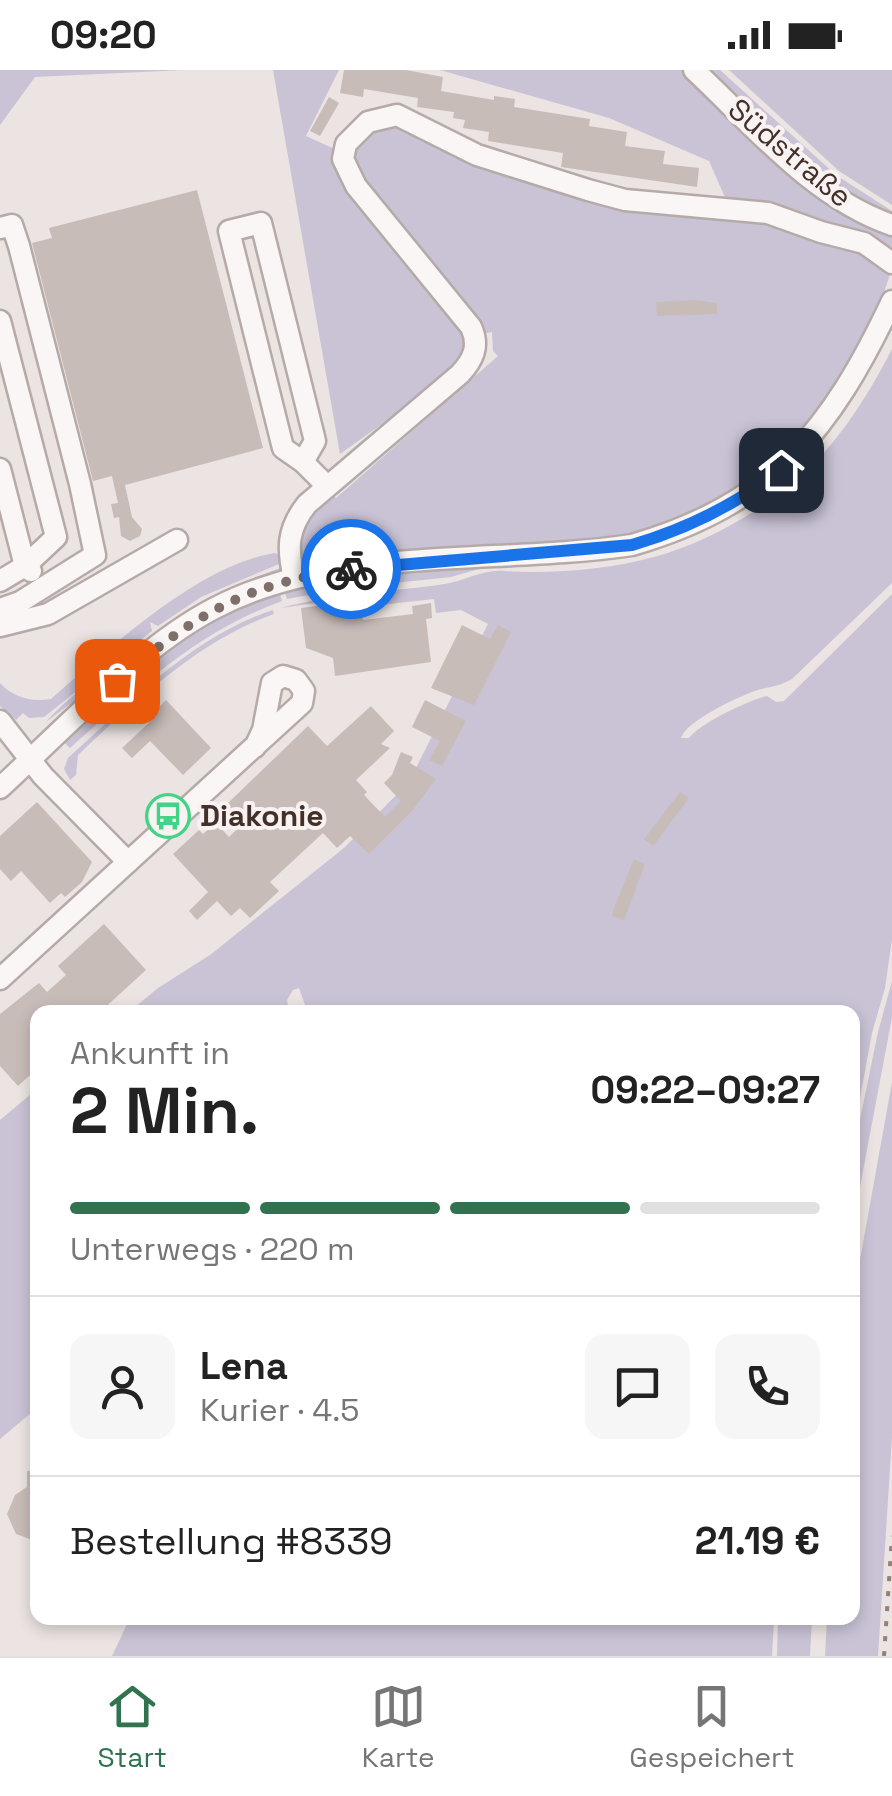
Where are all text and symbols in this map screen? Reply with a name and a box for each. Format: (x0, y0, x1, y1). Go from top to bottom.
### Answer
text: 09:20 (50, 11, 157, 59)
street label: Südstraße (720, 89, 860, 216)
pin (739, 428, 824, 513)
icon: home (754, 443, 809, 498)
courier (301, 519, 401, 619)
icon: bike (324, 542, 379, 597)
pin (75, 639, 160, 724)
icon: bag (90, 654, 145, 709)
bus stop icon: Diakonie (145, 793, 191, 839)
place label: Diakonie (200, 796, 323, 835)
text: Ankunft in (70, 1033, 230, 1073)
text: 09:22–09:27 (591, 1066, 820, 1114)
text: 2 Min. (70, 1069, 259, 1152)
text: Unterwegs · 220 m (70, 1229, 355, 1269)
button: person (70, 1334, 175, 1439)
button: chat (585, 1334, 690, 1439)
button: phone (715, 1334, 820, 1439)
text: Lena (200, 1342, 288, 1390)
text: Kurier · 4.5 (200, 1390, 359, 1430)
text: Bestellung #8339 (70, 1517, 393, 1565)
text: 21.19 € (695, 1517, 820, 1565)
tab: Start (97, 1679, 167, 1775)
tab: Karte (362, 1679, 435, 1775)
tab: Gespeichert (629, 1679, 795, 1775)

